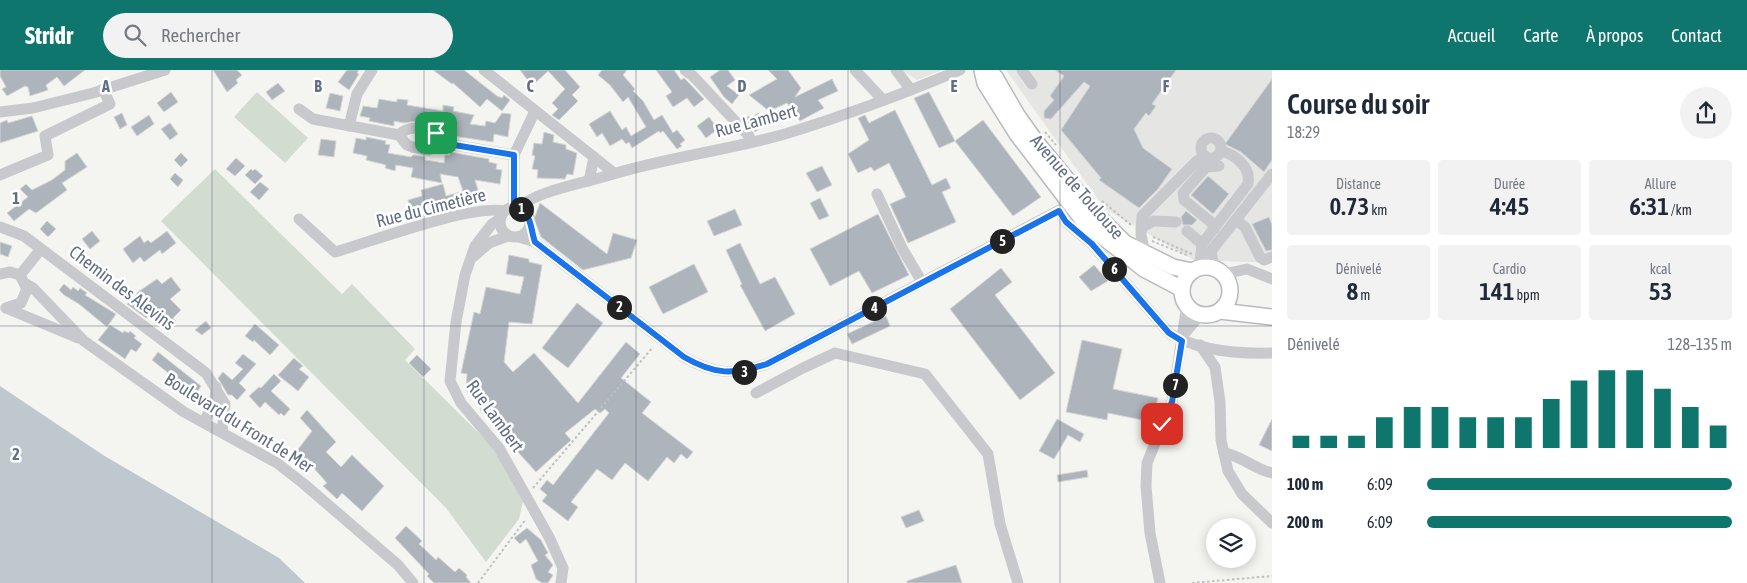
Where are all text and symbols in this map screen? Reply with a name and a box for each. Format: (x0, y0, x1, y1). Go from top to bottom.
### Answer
search box (103, 13, 453, 58)
icon: search (121, 21, 149, 49)
text: Stridr (25, 22, 73, 49)
text: Rechercher (161, 24, 240, 46)
text: Accueil (1448, 25, 1496, 46)
text: Carte (1524, 25, 1558, 46)
text: À propos (1586, 25, 1643, 46)
text: Contact (1671, 25, 1722, 46)
text: A (101, 77, 110, 95)
text: B (314, 77, 322, 95)
text: C (526, 77, 534, 95)
text: D (738, 77, 747, 95)
text: E (951, 77, 958, 95)
text: F (1163, 77, 1170, 95)
button: share (1680, 87, 1732, 139)
text: Course du soir (1287, 88, 1429, 120)
street label: Rue Lambert (713, 100, 799, 141)
pin (415, 112, 457, 154)
icon: arrive (422, 119, 450, 147)
text: 18:29 (1287, 123, 1320, 141)
street label: Avenue de Toulouse (1026, 130, 1129, 243)
text: Distance (1336, 176, 1381, 192)
text: Durée (1494, 176, 1525, 192)
text: Allure (1645, 176, 1676, 192)
street label: Rue du Cimetière (374, 184, 488, 231)
text: 1 (12, 189, 20, 207)
text: 0.73 (1330, 192, 1369, 220)
text: 4:45 (1490, 192, 1529, 220)
text: 6:31 (1629, 192, 1669, 220)
pin: 1 (508, 196, 534, 222)
text: 1 (518, 201, 525, 217)
text: km (1369, 202, 1387, 218)
text: /km (1669, 202, 1692, 218)
pin: 5 (990, 228, 1014, 254)
text: 5 (999, 233, 1006, 249)
street label: Chemin des Alevins (65, 241, 179, 334)
pin: 6 (1102, 256, 1126, 282)
text: 6 (1111, 261, 1118, 277)
text: Dénivelé (1335, 261, 1382, 277)
text: Cardio (1493, 261, 1526, 277)
text: kcal (1650, 261, 1671, 277)
text: 8 (1347, 277, 1358, 305)
text: 141 (1479, 277, 1514, 305)
text: 53 (1649, 277, 1672, 305)
text: m (1358, 287, 1370, 303)
text: bpm (1514, 287, 1540, 303)
pin: 2 (606, 294, 632, 320)
pin: 4 (862, 296, 886, 320)
text: 2 (616, 299, 623, 315)
text: 4 (871, 300, 878, 316)
text: Dénivelé (1287, 335, 1340, 353)
text: 128–135 m (1668, 335, 1732, 353)
pin: 3 (732, 360, 756, 384)
text: 3 (741, 364, 748, 380)
street label: Boulevard du Front de Mer (161, 368, 318, 477)
pin: 7 (1162, 372, 1188, 398)
street label: Rue Lambert (462, 376, 528, 456)
text: 7 (1172, 377, 1179, 393)
pin (1141, 403, 1183, 445)
icon: check (1148, 410, 1176, 438)
text: 2 (12, 445, 20, 463)
text: 100 m (1287, 475, 1323, 493)
text: 6:09 (1367, 475, 1393, 493)
text: 200 m (1287, 513, 1323, 531)
text: 6:09 (1367, 513, 1393, 531)
map controls (1206, 518, 1256, 568)
button: layers (1206, 518, 1256, 568)

